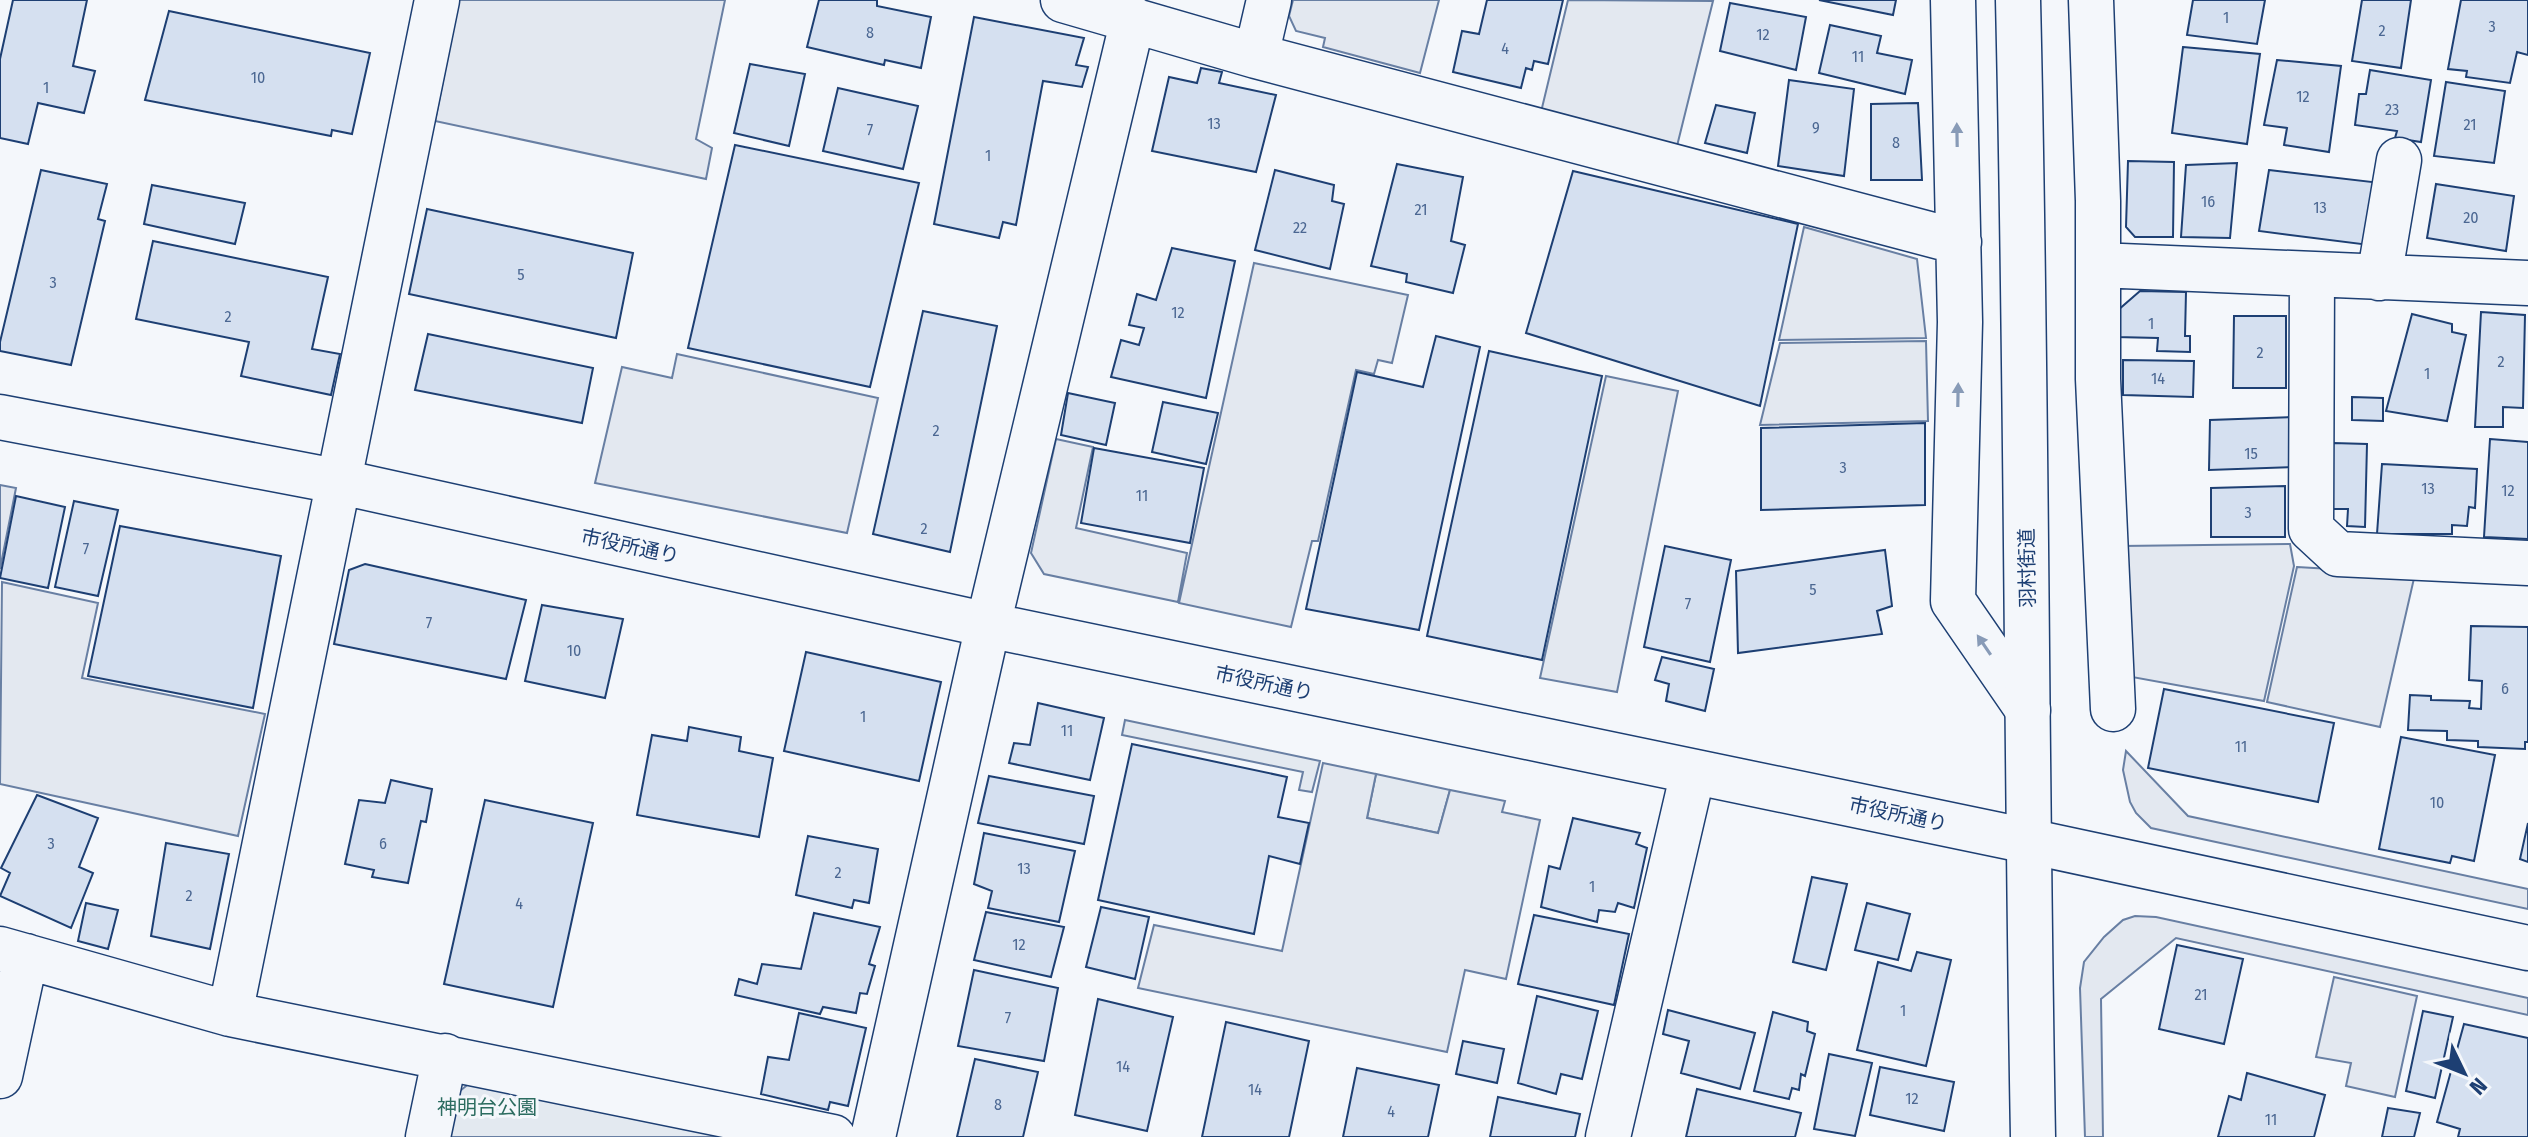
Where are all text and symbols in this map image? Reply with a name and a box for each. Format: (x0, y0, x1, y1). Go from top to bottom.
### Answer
house number: 1 (2223, 8, 2229, 27)
house number: 3 (2488, 17, 2496, 36)
house number: 2 (2378, 21, 2386, 40)
house number: 8 (866, 23, 874, 42)
house number: 12 (1756, 25, 1770, 44)
house number: 4 (1501, 39, 1509, 58)
house number: 11 (1852, 47, 1864, 66)
house number: 10 (251, 68, 265, 87)
house number: 1 (43, 78, 49, 97)
house number: 12 (2296, 87, 2310, 106)
house number: 23 (2385, 100, 2399, 119)
house number: 13 (1207, 114, 1221, 133)
house number: 21 (2464, 115, 2476, 134)
house number: 9 (1812, 118, 1820, 137)
house number: 7 (867, 120, 874, 139)
one-way arrow (1950, 122, 1963, 147)
house number: 8 (1892, 133, 1900, 152)
house number: 1 (985, 146, 991, 165)
house number: 16 (2201, 192, 2215, 211)
house number: 13 (2313, 198, 2327, 217)
house number: 21 (1415, 200, 1427, 219)
house number: 20 (2463, 208, 2479, 227)
house number: 22 (1293, 218, 1307, 237)
house number: 5 (517, 265, 525, 284)
house number: 3 (49, 273, 57, 292)
house number: 12 (1171, 303, 1185, 322)
house number: 2 (224, 307, 232, 326)
house number: 1 (2148, 314, 2154, 333)
house number: 2 (2256, 343, 2264, 362)
house number: 2 (2497, 352, 2505, 371)
house number: 1 (2424, 364, 2430, 383)
house number: 14 (2151, 369, 2165, 388)
one-way arrow (1952, 382, 1965, 407)
house number: 2 (932, 421, 940, 440)
house number: 15 (2244, 444, 2258, 463)
house number: 3 (1839, 458, 1847, 477)
house number: 13 (2421, 479, 2435, 498)
house number: 12 (2501, 481, 2515, 500)
house number: 11 (1136, 486, 1148, 505)
house number: 3 (2244, 503, 2252, 522)
house number: 2 (920, 519, 928, 538)
street label: 市役所通り (579, 524, 681, 568)
street label: 羽村街道 (2014, 528, 2040, 608)
house number: 7 (83, 539, 90, 558)
house number: 5 (1809, 580, 1817, 599)
house number: 7 (1685, 594, 1692, 613)
house number: 7 (426, 613, 433, 632)
one-way arrow (1977, 635, 1992, 656)
house number: 10 (567, 641, 581, 660)
street label: 市役所通り (1213, 661, 1315, 705)
house number: 6 (2501, 679, 2509, 698)
house number: 1 (860, 707, 866, 726)
house number: 11 (1061, 721, 1073, 740)
house number: 11 (2235, 737, 2247, 756)
street label: 市役所通り (1847, 792, 1949, 836)
house number: 10 (2430, 793, 2444, 812)
house number: 3 (47, 834, 55, 853)
house number: 6 (379, 834, 387, 853)
house number: 13 (1017, 859, 1031, 878)
house number: 2 (834, 863, 842, 882)
house number: 1 (1589, 877, 1595, 896)
house number: 2 (185, 886, 193, 905)
house number: 4 (515, 894, 523, 913)
house number: 12 (1012, 935, 1026, 954)
house number: 21 (2195, 985, 2207, 1004)
house number: 1 (1900, 1001, 1906, 1020)
house number: 7 (1005, 1008, 1012, 1027)
north arrow (2424, 1033, 2504, 1113)
house number: 14 (1116, 1057, 1130, 1076)
text: N (2464, 1072, 2493, 1100)
house number: 14 (1248, 1080, 1262, 1099)
house number: 12 (1905, 1089, 1919, 1108)
park label: 神明台公園 (437, 1095, 537, 1119)
house number: 8 (994, 1095, 1002, 1114)
house number: 4 (1387, 1102, 1395, 1121)
house number: 11 (2265, 1110, 2277, 1129)

